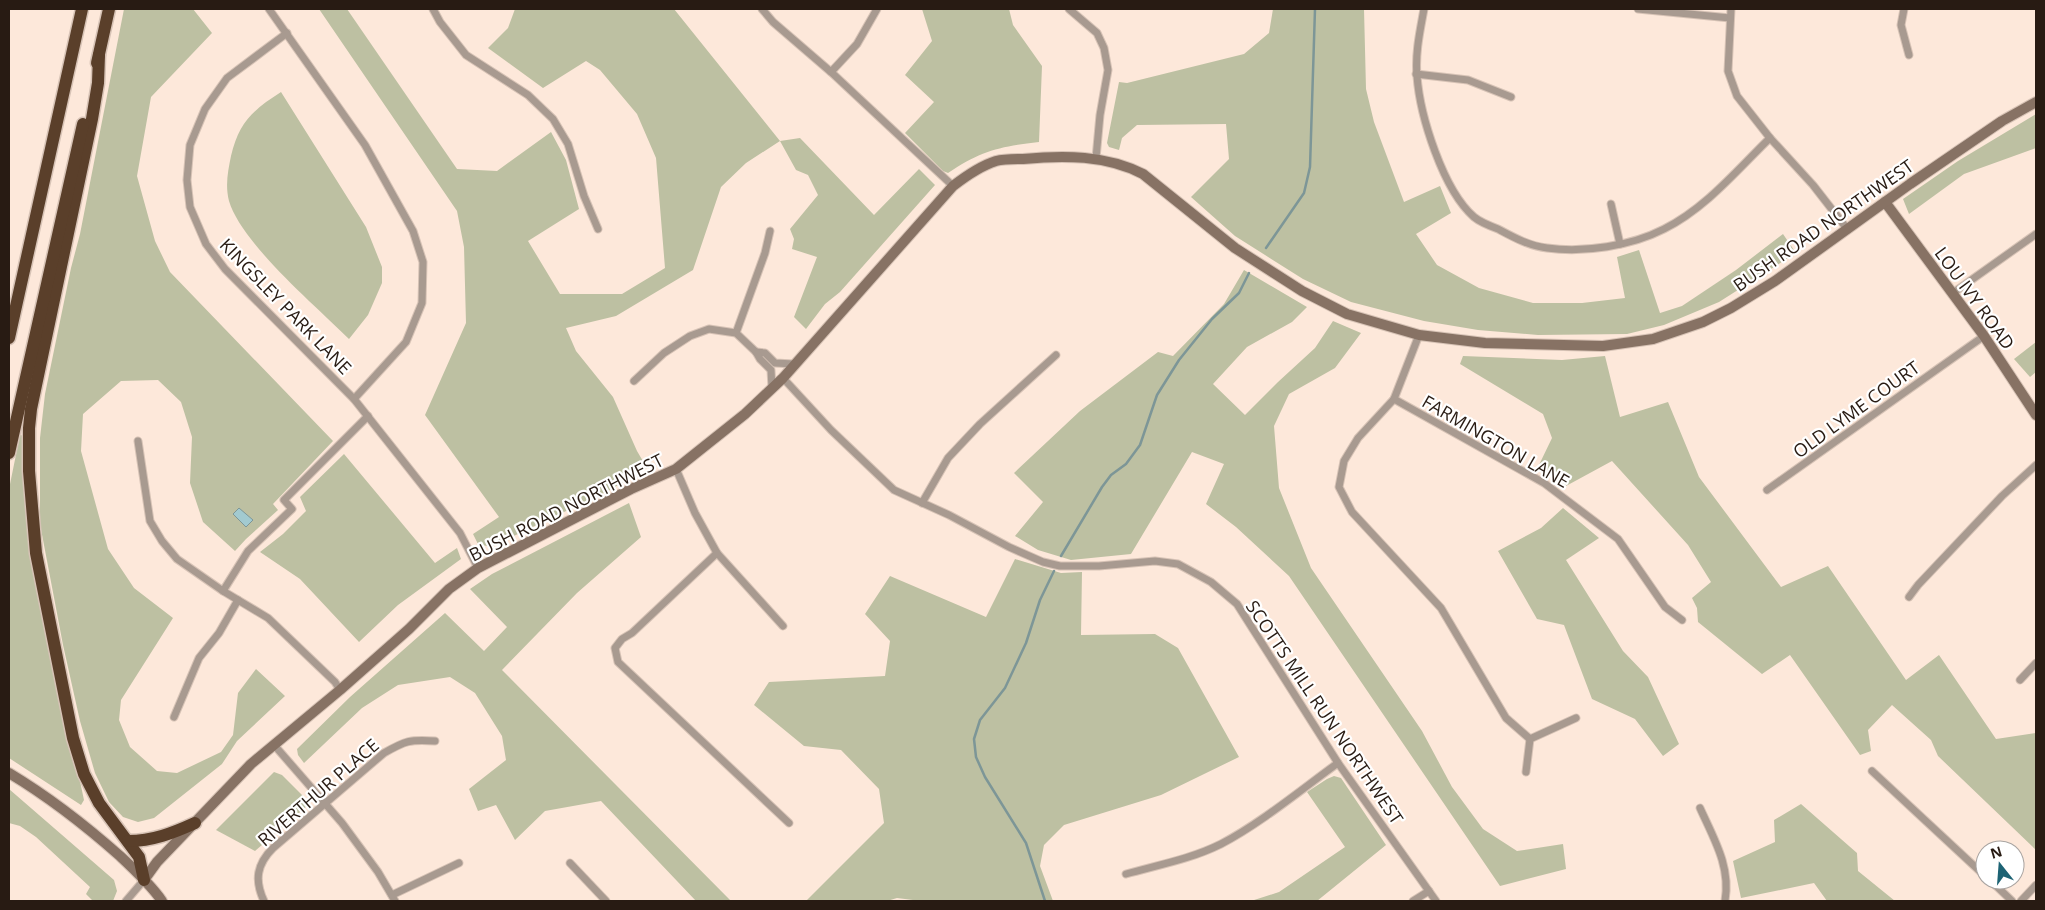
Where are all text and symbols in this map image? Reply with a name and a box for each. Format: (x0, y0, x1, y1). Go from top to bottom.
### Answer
street label: BUSH ROAD NORTHWEST (1728, 153, 1918, 297)
street label: KINGSLEY PARK LANE (215, 233, 357, 379)
street label: LOU IVY ROAD (1930, 242, 2020, 354)
street label: OLD LYME COURT (1788, 355, 1924, 463)
street label: FARMINGTON LANE (1418, 389, 1574, 493)
street label: BUSH ROAD NORTHWEST (465, 447, 667, 567)
street label: SCOTTS MILL RUN NORTHWEST (1241, 595, 1409, 829)
street label: RIVERTHUR PLACE (252, 733, 384, 851)
north arrow (1975, 840, 2025, 890)
text: N (1988, 841, 2004, 863)

